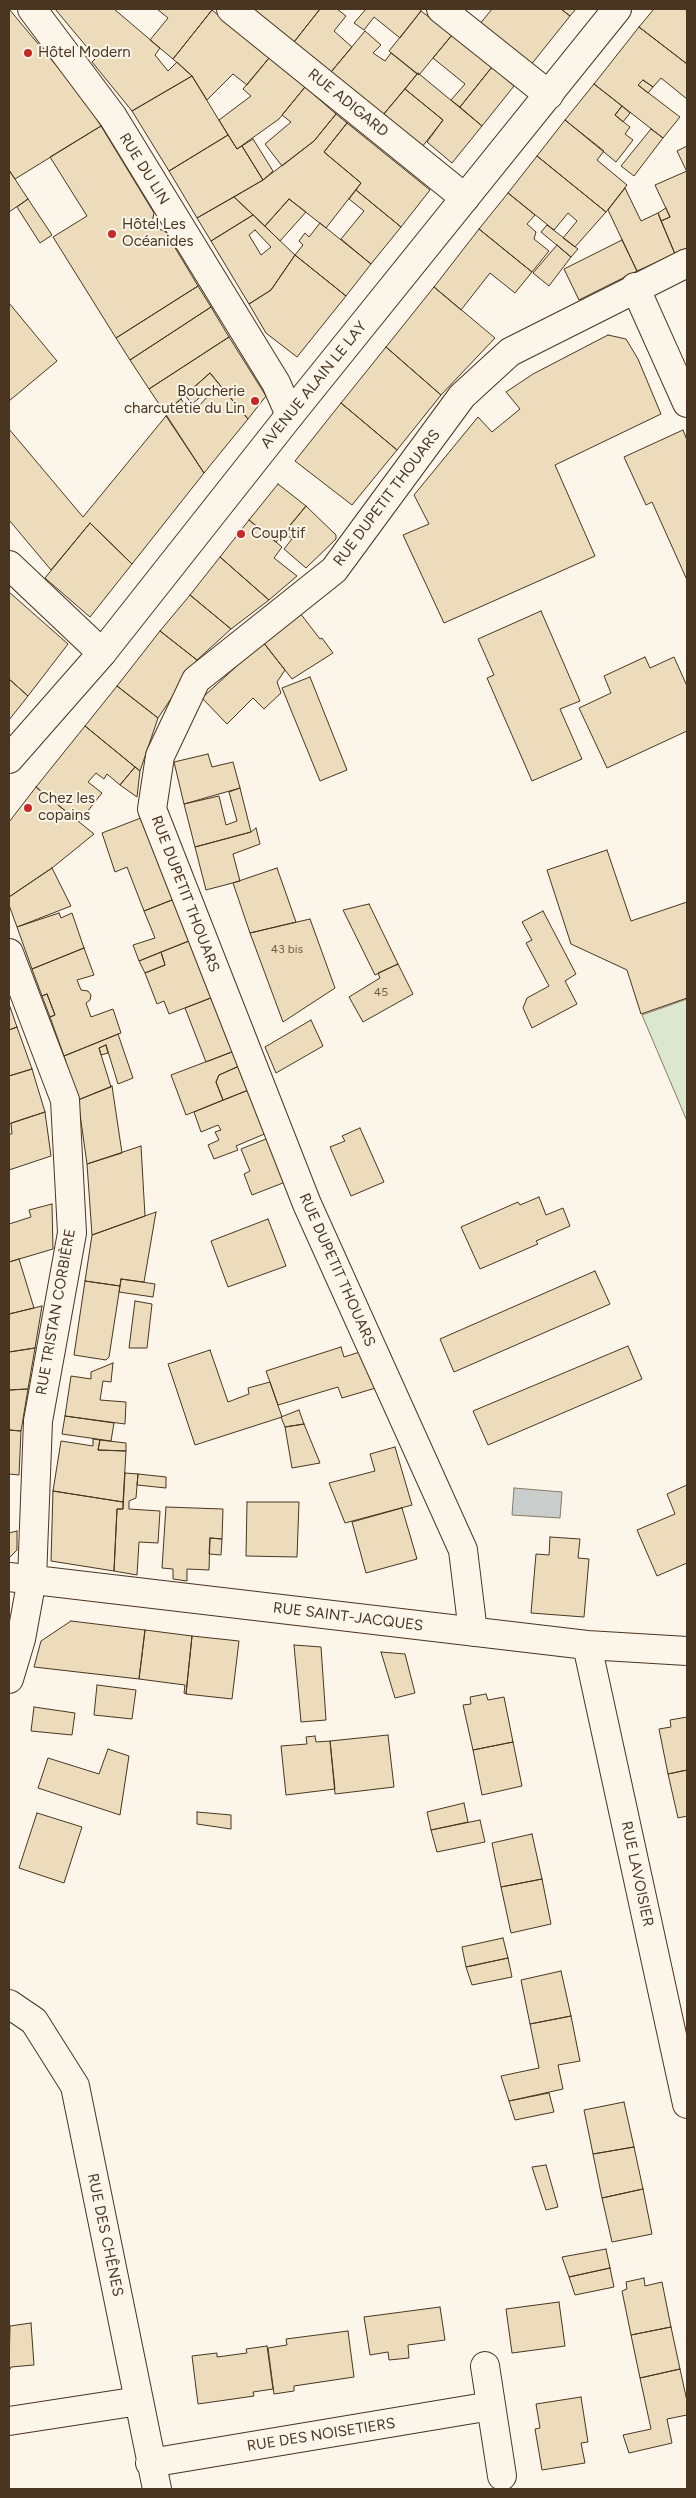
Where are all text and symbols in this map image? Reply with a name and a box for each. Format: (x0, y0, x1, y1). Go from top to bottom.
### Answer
place label: Hôtel Modern (38, 44, 131, 62)
marker: Hôtel Modern (22, 47, 34, 59)
street label: RUE ADIGARD (304, 65, 392, 141)
street label: RUE DU LIN (115, 130, 173, 208)
place label: Hôtel Les Océanides (122, 216, 193, 251)
marker: Hôtel Les Océanides (106, 228, 118, 240)
street label: AVENUE ALAIN LE LAY (257, 318, 371, 452)
place label: Boucherie charcutetie du Lin (124, 383, 245, 418)
marker: Boucherie charcutetie du Lin (249, 395, 261, 407)
street label: RUE DUPETIT THOUARS (330, 426, 444, 570)
place label: Coup'tif (251, 525, 305, 543)
marker: Coup'tif (235, 528, 247, 540)
place label: Chez les copains (38, 790, 95, 825)
marker: Chez les copains (22, 802, 34, 814)
street label: RUE DUPETIT THOUARS (147, 813, 223, 975)
house number: 43 bis (271, 942, 303, 956)
house number: 45 (374, 985, 388, 999)
street label: RUE DUPETIT THOUARS (295, 1191, 379, 1349)
street label: RUE TRISTAN CORBIÈRE (33, 1227, 79, 1397)
street label: RUE SAINT-JACQUES (272, 1599, 424, 1635)
street label: RUE LAVOISIER (617, 1820, 657, 1928)
street label: RUE DES CHÊNES (83, 2172, 127, 2298)
street label: RUE DES NOISETIERS (246, 2414, 396, 2456)

